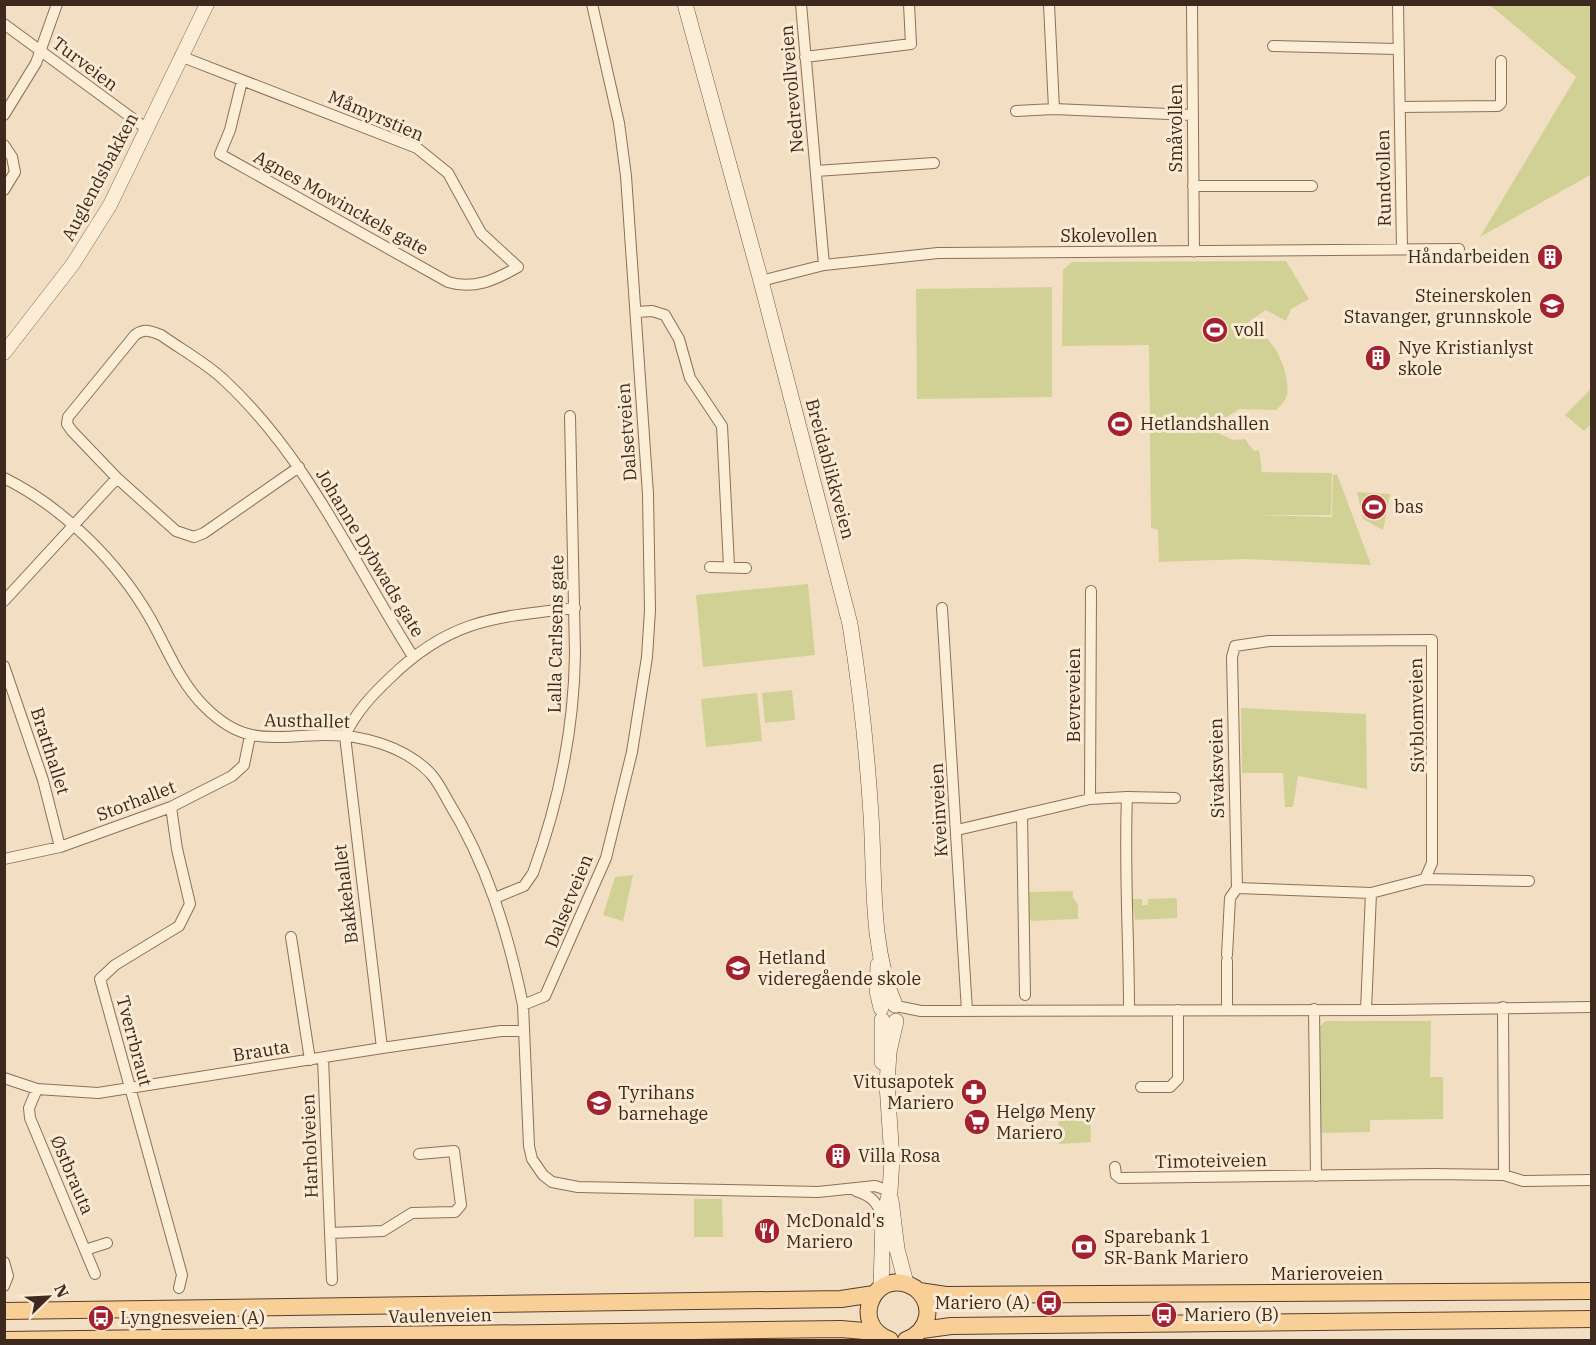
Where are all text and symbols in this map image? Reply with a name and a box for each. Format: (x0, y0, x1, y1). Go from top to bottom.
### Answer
street label: Nedrevollveien (774, 24, 809, 154)
street label: Turveien (48, 31, 123, 96)
street label: Småvollen (1164, 84, 1187, 172)
street label: Måmyrstien (325, 85, 428, 146)
street label: Auglendsbakken (56, 109, 143, 245)
street label: Rundvollen (1371, 129, 1396, 227)
street label: Agnes Mowinckels gate (250, 145, 433, 260)
street label: Skolevollen (1060, 224, 1158, 247)
building icon: Håndarbeiden (1535, 242, 1565, 272)
place label: Håndarbeiden (1407, 245, 1530, 268)
place label: Steinerskolen Stavanger, grunnskole (1344, 284, 1532, 328)
school or university icon: Steinerskolen Stavanger, grunnskole (1537, 291, 1567, 321)
sports icon: voll (1200, 315, 1230, 345)
place label: voll (1234, 318, 1264, 341)
place label: Nye Kristianlyst skole (1398, 336, 1533, 380)
building icon: Nye Kristianlyst skole (1363, 343, 1393, 373)
street label: Dalsetveien (612, 382, 641, 482)
street label: Breidablikkveien (801, 396, 860, 542)
sports icon: Hetlandshallen (1105, 409, 1135, 439)
place label: Hetlandshallen (1140, 412, 1270, 435)
street label: Johanne Dybwads gate (311, 464, 430, 641)
sports icon: bas (1359, 492, 1389, 522)
place label: bas (1394, 495, 1424, 518)
street label: Lalla Carlsens gate (543, 555, 568, 713)
street label: Bevreveien (1062, 648, 1085, 742)
street label: Sivblomveien (1404, 657, 1429, 773)
street label: Bratthallet (26, 704, 75, 797)
street label: Austhallet (264, 708, 350, 733)
street label: Sivaksveien (1204, 718, 1229, 818)
street label: Kveinveien (925, 762, 952, 858)
street label: Storhallet (93, 775, 179, 826)
street label: Bakkehallet (328, 843, 363, 945)
street label: Dalsetveien (539, 851, 598, 951)
place label: Hetland videregående skole (758, 946, 921, 990)
school or university icon: Hetland videregående skole (723, 953, 753, 983)
street label: Tverrbraut (111, 993, 158, 1089)
street label: Brauta (231, 1035, 291, 1066)
place label: Vitusapotek Mariero (853, 1070, 954, 1114)
pharmacy icon: Vitusapotek Mariero (959, 1077, 989, 1107)
place label: Tyrihans barnehage (618, 1081, 708, 1125)
school or university icon: Tyrihans barnehage (584, 1088, 614, 1118)
street label: Harholveien (296, 1093, 323, 1199)
place label: Helgø Meny Mariero (996, 1100, 1096, 1144)
supermarket icon: Helgø Meny Mariero (962, 1107, 992, 1137)
street label: Østbrauta (46, 1132, 99, 1218)
building icon: Villa Rosa (823, 1141, 853, 1171)
place label: Villa Rosa (858, 1144, 941, 1167)
street label: Timoteiveien (1155, 1148, 1267, 1173)
place label: McDonald's Mariero (786, 1209, 885, 1253)
restaurant icon: McDonald's Mariero (752, 1216, 782, 1246)
place label: Sparebank 1 SR-Bank Mariero (1104, 1225, 1248, 1269)
bank icon: Sparebank 1 SR-Bank Mariero (1069, 1232, 1099, 1262)
street label: Marieroveien (1271, 1262, 1383, 1285)
north arrow (18, 1267, 78, 1327)
text: N (50, 1281, 73, 1301)
bus stop icon: Mariero (A) (1034, 1288, 1064, 1318)
place label: Mariero (A) (935, 1291, 1030, 1314)
bus stop icon: Mariero (B) (1149, 1300, 1179, 1330)
bus stop icon: Lyngnesveien (A) (86, 1303, 116, 1333)
street label: Vaulenveien (388, 1303, 492, 1328)
place label: Mariero (B) (1184, 1303, 1279, 1326)
place label: Lyngnesveien (A) (120, 1306, 265, 1329)

